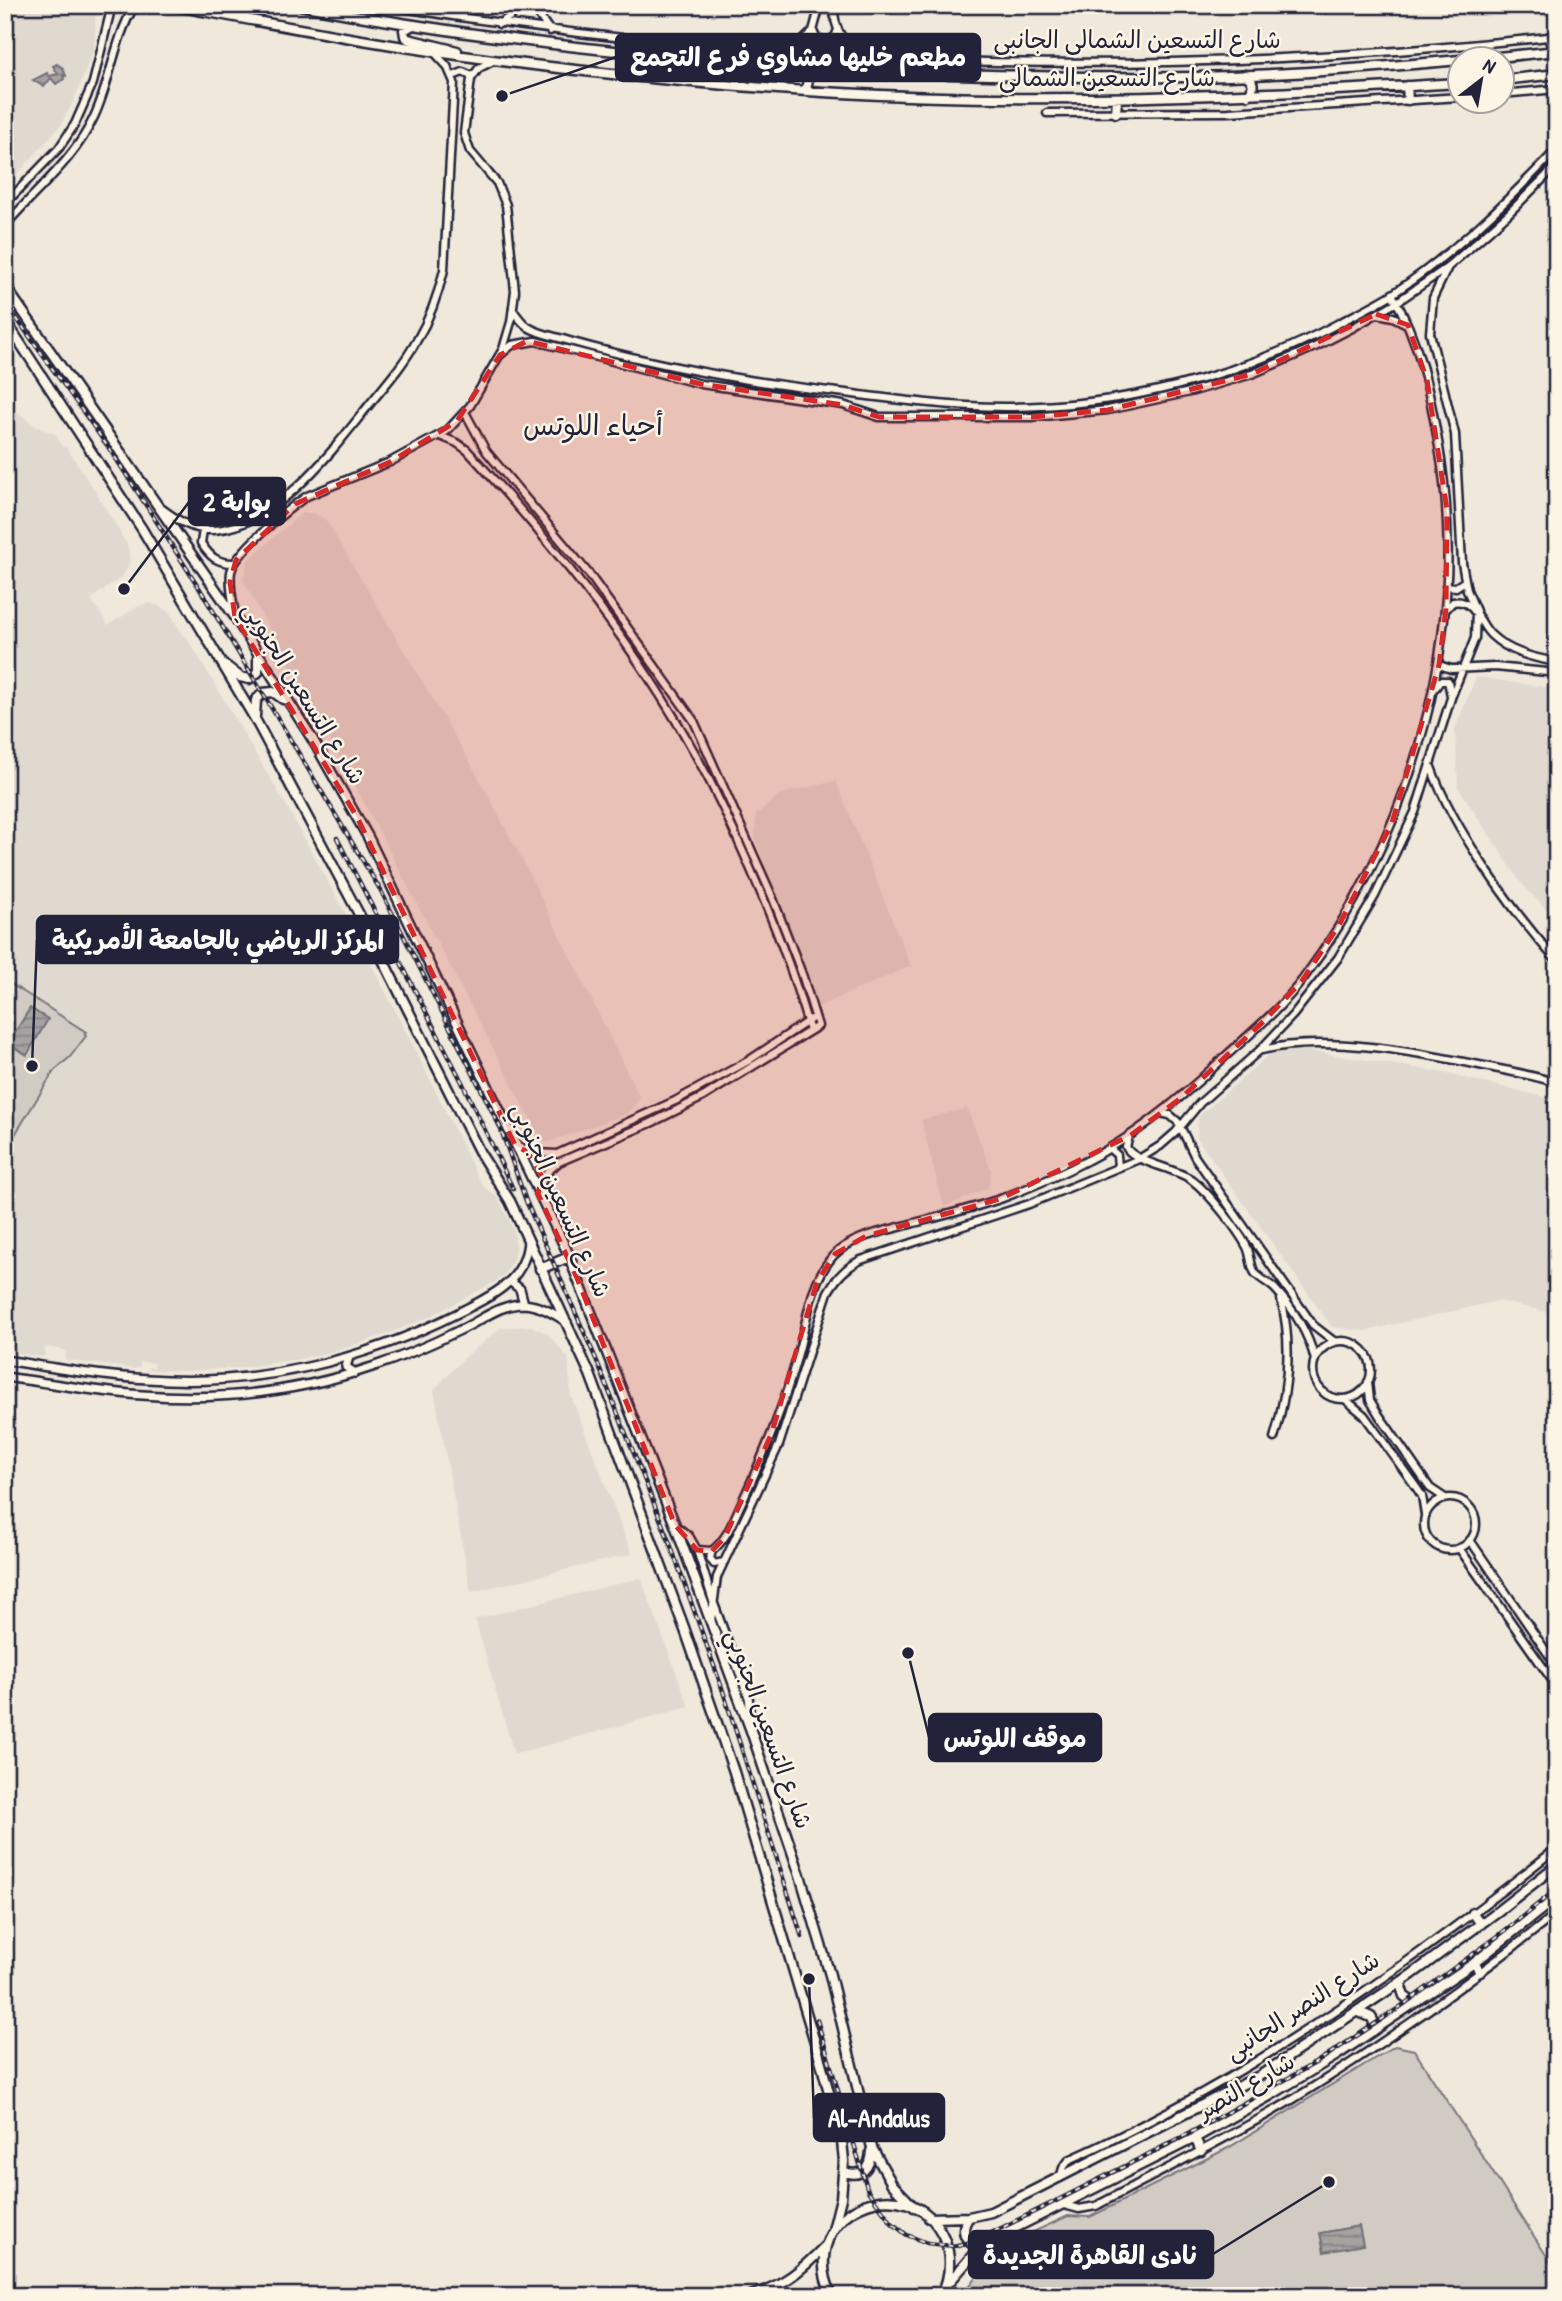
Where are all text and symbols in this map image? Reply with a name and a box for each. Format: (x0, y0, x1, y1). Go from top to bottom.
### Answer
street label: شارع التسعين الشمالى الجانبى (993, 23, 1281, 57)
callout: مطعم خليها مشاوي فرع التجمع (616, 34, 980, 81)
text: مطعم خليها مشاوي فرع التجمع (630, 39, 966, 77)
north arrow (1446, 46, 1516, 116)
text: N (1479, 52, 1501, 79)
street label: شارع التسعين الشمالى (999, 61, 1215, 95)
district label: أحياء اللوتس (523, 406, 663, 444)
callout: بوابة 2 (189, 478, 285, 525)
text: بوابة 2 (203, 484, 271, 519)
street label: شارع التسعين الجنوبي (230, 595, 374, 793)
callout: المركز الرياضي بالجامعة الأمريكية (37, 916, 398, 963)
text: المركز الرياضي بالجامعة الأمريكية (52, 922, 384, 964)
street label: شارع التسعين الجنوبي (499, 1097, 619, 1305)
street label: شارع التسعين الجنوبي (713, 1624, 821, 1835)
callout: موقف اللوتس (929, 1714, 1101, 1761)
text: موقف اللوتس (943, 1720, 1087, 1755)
street label: شارع النصر الجانبى (1218, 1943, 1386, 2069)
street label: شارع النصر (1189, 2044, 1301, 2129)
callout: Al-Andalus (814, 2094, 944, 2141)
text: Al-Andalus (828, 2100, 930, 2135)
callout: نادى القاهرة الجديدة (969, 2231, 1213, 2278)
text: نادى القاهرة الجديدة (983, 2237, 1199, 2272)

